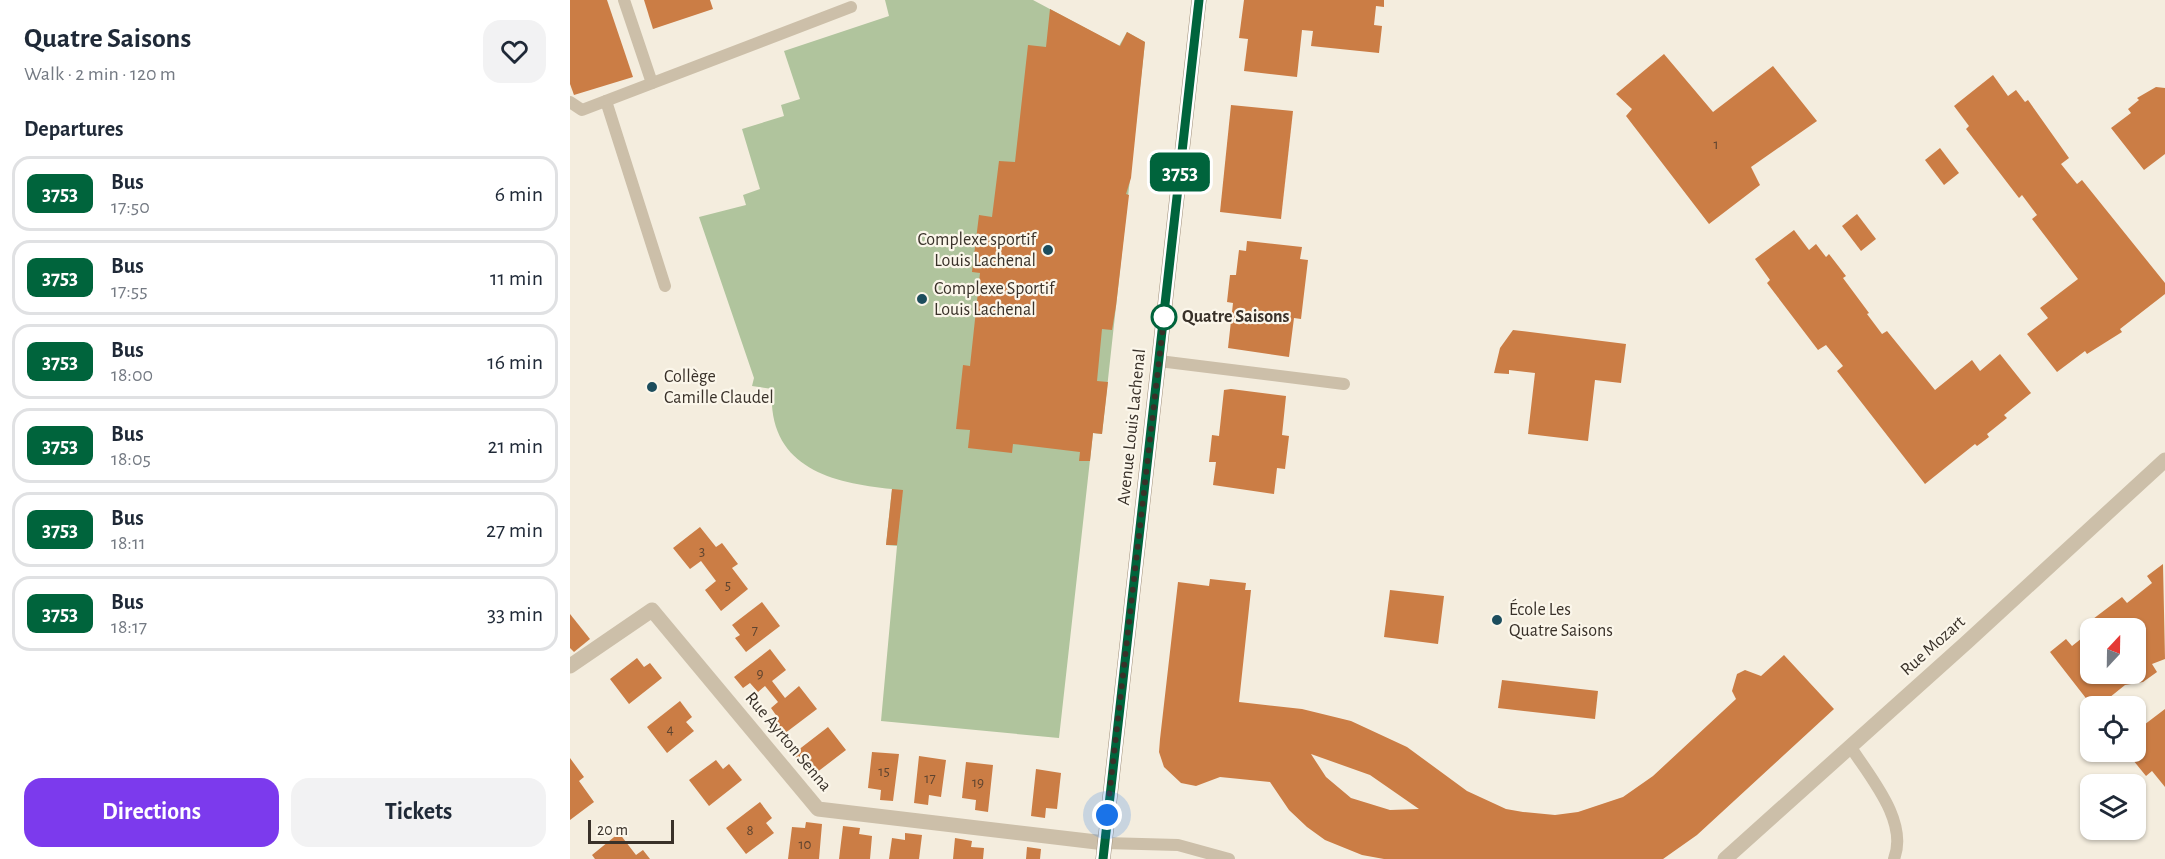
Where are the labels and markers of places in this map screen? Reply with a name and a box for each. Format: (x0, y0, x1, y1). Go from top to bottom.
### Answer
place label: Complexe sportif Louis Lachenal (917, 231, 1038, 270)
marker: Complexe sportif Louis Lachenal (1041, 243, 1055, 257)
place label: Complexe Sportif Louis Lachenal (934, 280, 1056, 319)
marker: Complexe Sportif Louis Lachenal (915, 292, 929, 306)
marker: Quatre Saisons (1151, 304, 1177, 330)
place label: Quatre Saisons (1182, 308, 1290, 326)
place label: Collège Camille Claudel (664, 368, 774, 407)
marker: Collège Camille Claudel (645, 380, 659, 394)
place label: École Les Quatre Saisons (1509, 598, 1613, 640)
marker: École Les Quatre Saisons (1490, 613, 1504, 627)

